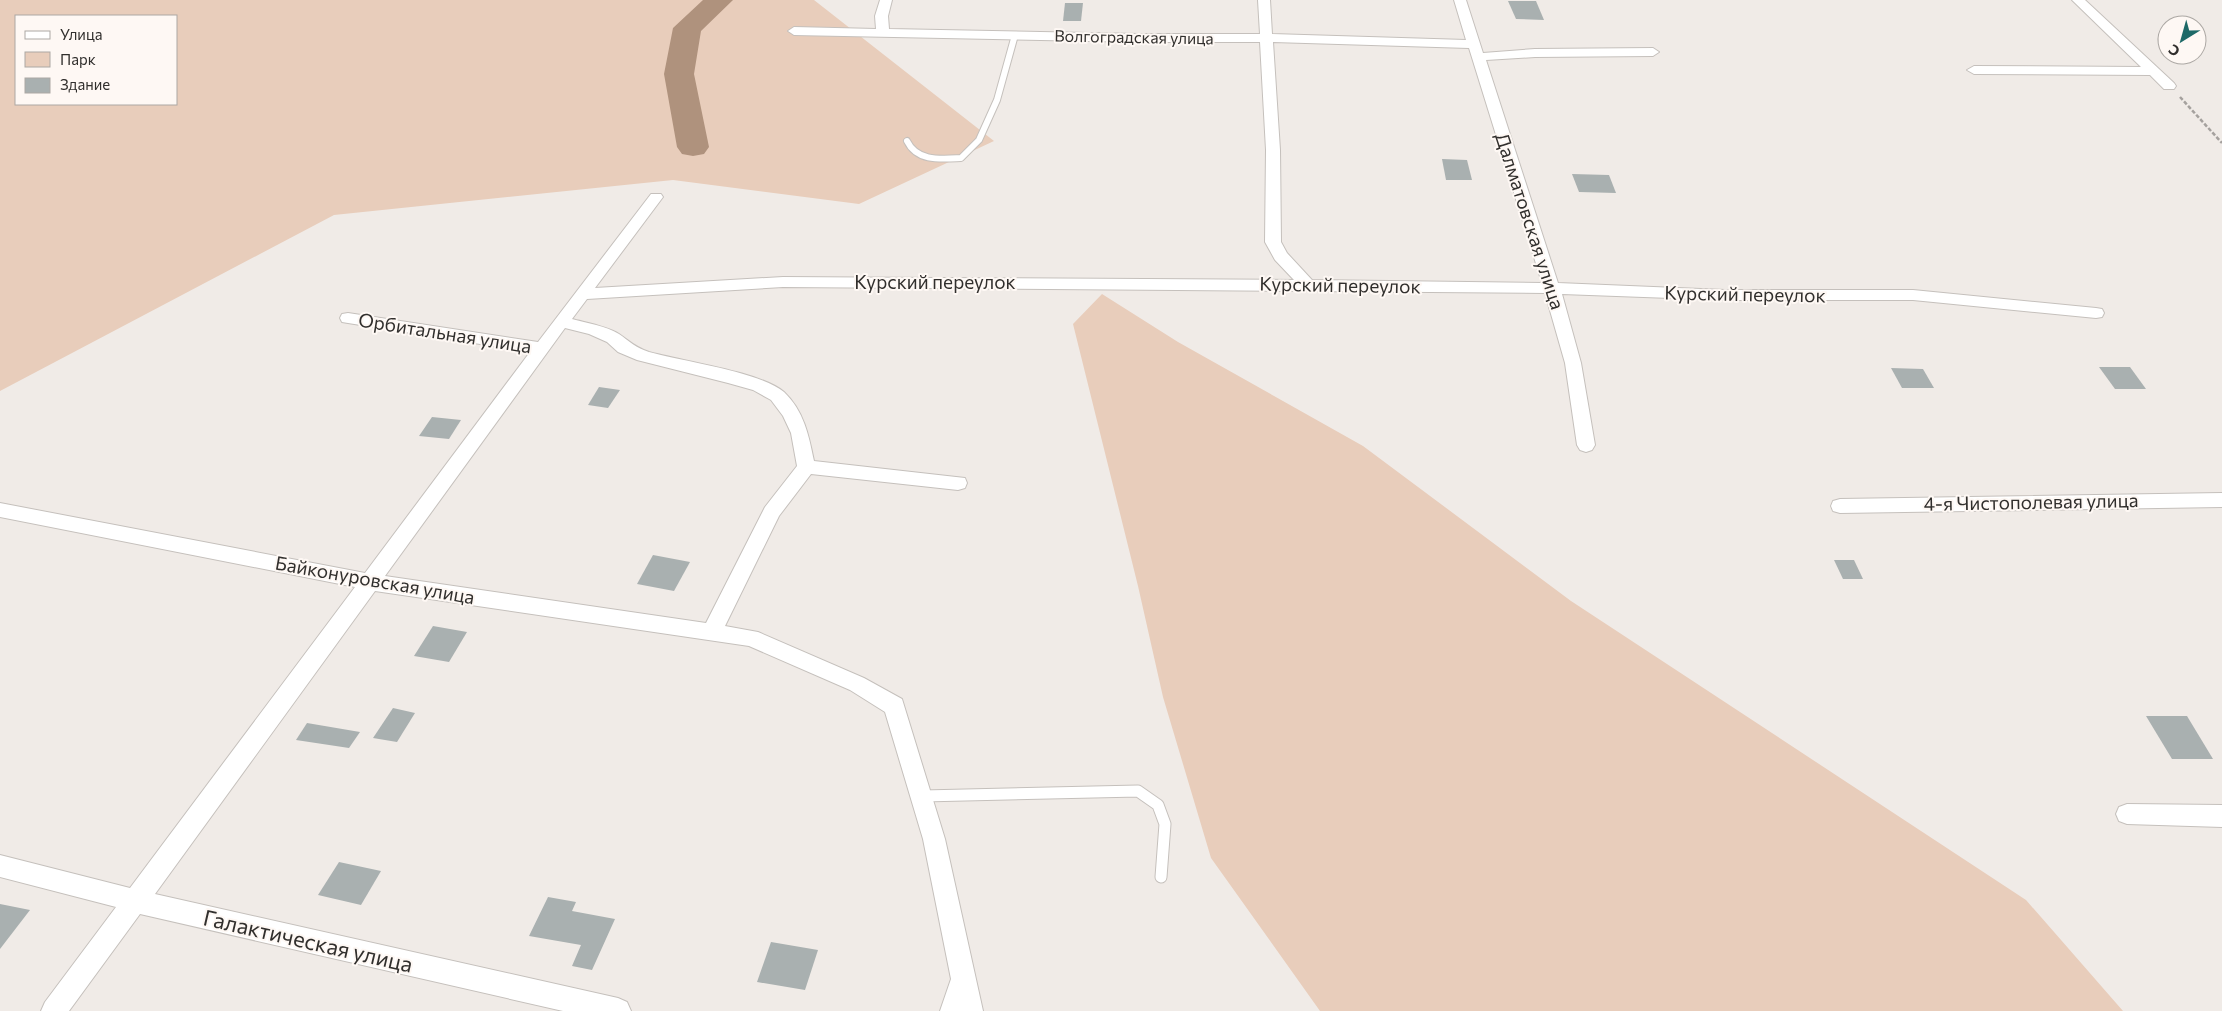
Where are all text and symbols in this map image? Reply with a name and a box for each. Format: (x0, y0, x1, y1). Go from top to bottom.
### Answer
legend (15, 15, 178, 105)
north arrow (2157, 15, 2207, 65)
text: Улица (60, 25, 102, 43)
street label: Волгоградская улица (1054, 26, 1214, 47)
text: С (2165, 41, 2183, 60)
text: Парк (60, 50, 96, 68)
text: Здание (60, 75, 110, 93)
street label: Далматовская улица (1491, 130, 1570, 312)
street label: Курский переулок (854, 270, 1016, 293)
street label: Курский переулок (1259, 272, 1421, 297)
street label: Курский переулок (1664, 281, 1826, 306)
street label: Орбитальная улица (357, 307, 533, 358)
street label: 4-я Чистополевая улица (1923, 488, 2139, 515)
street label: Байконуровская улица (274, 551, 477, 608)
street label: Галактическая улица (201, 903, 415, 978)

